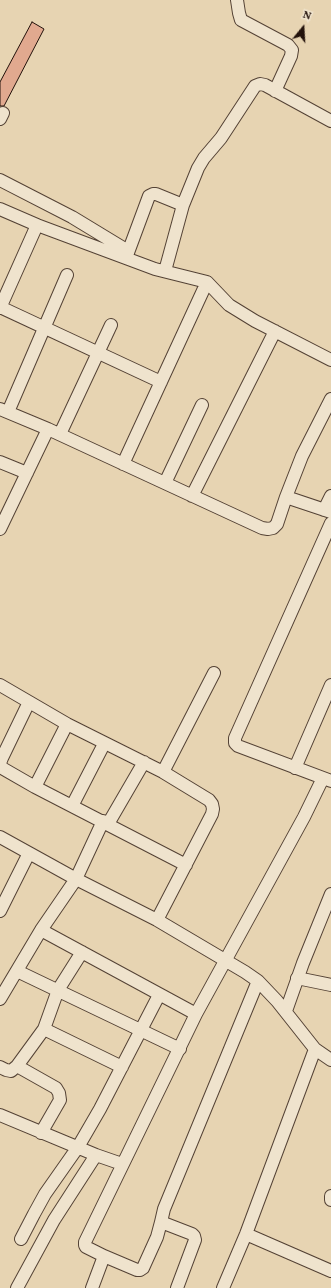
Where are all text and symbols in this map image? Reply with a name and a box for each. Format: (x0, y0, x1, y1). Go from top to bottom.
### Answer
north arrow (283, 8, 323, 48)
text: N (301, 8, 313, 24)

